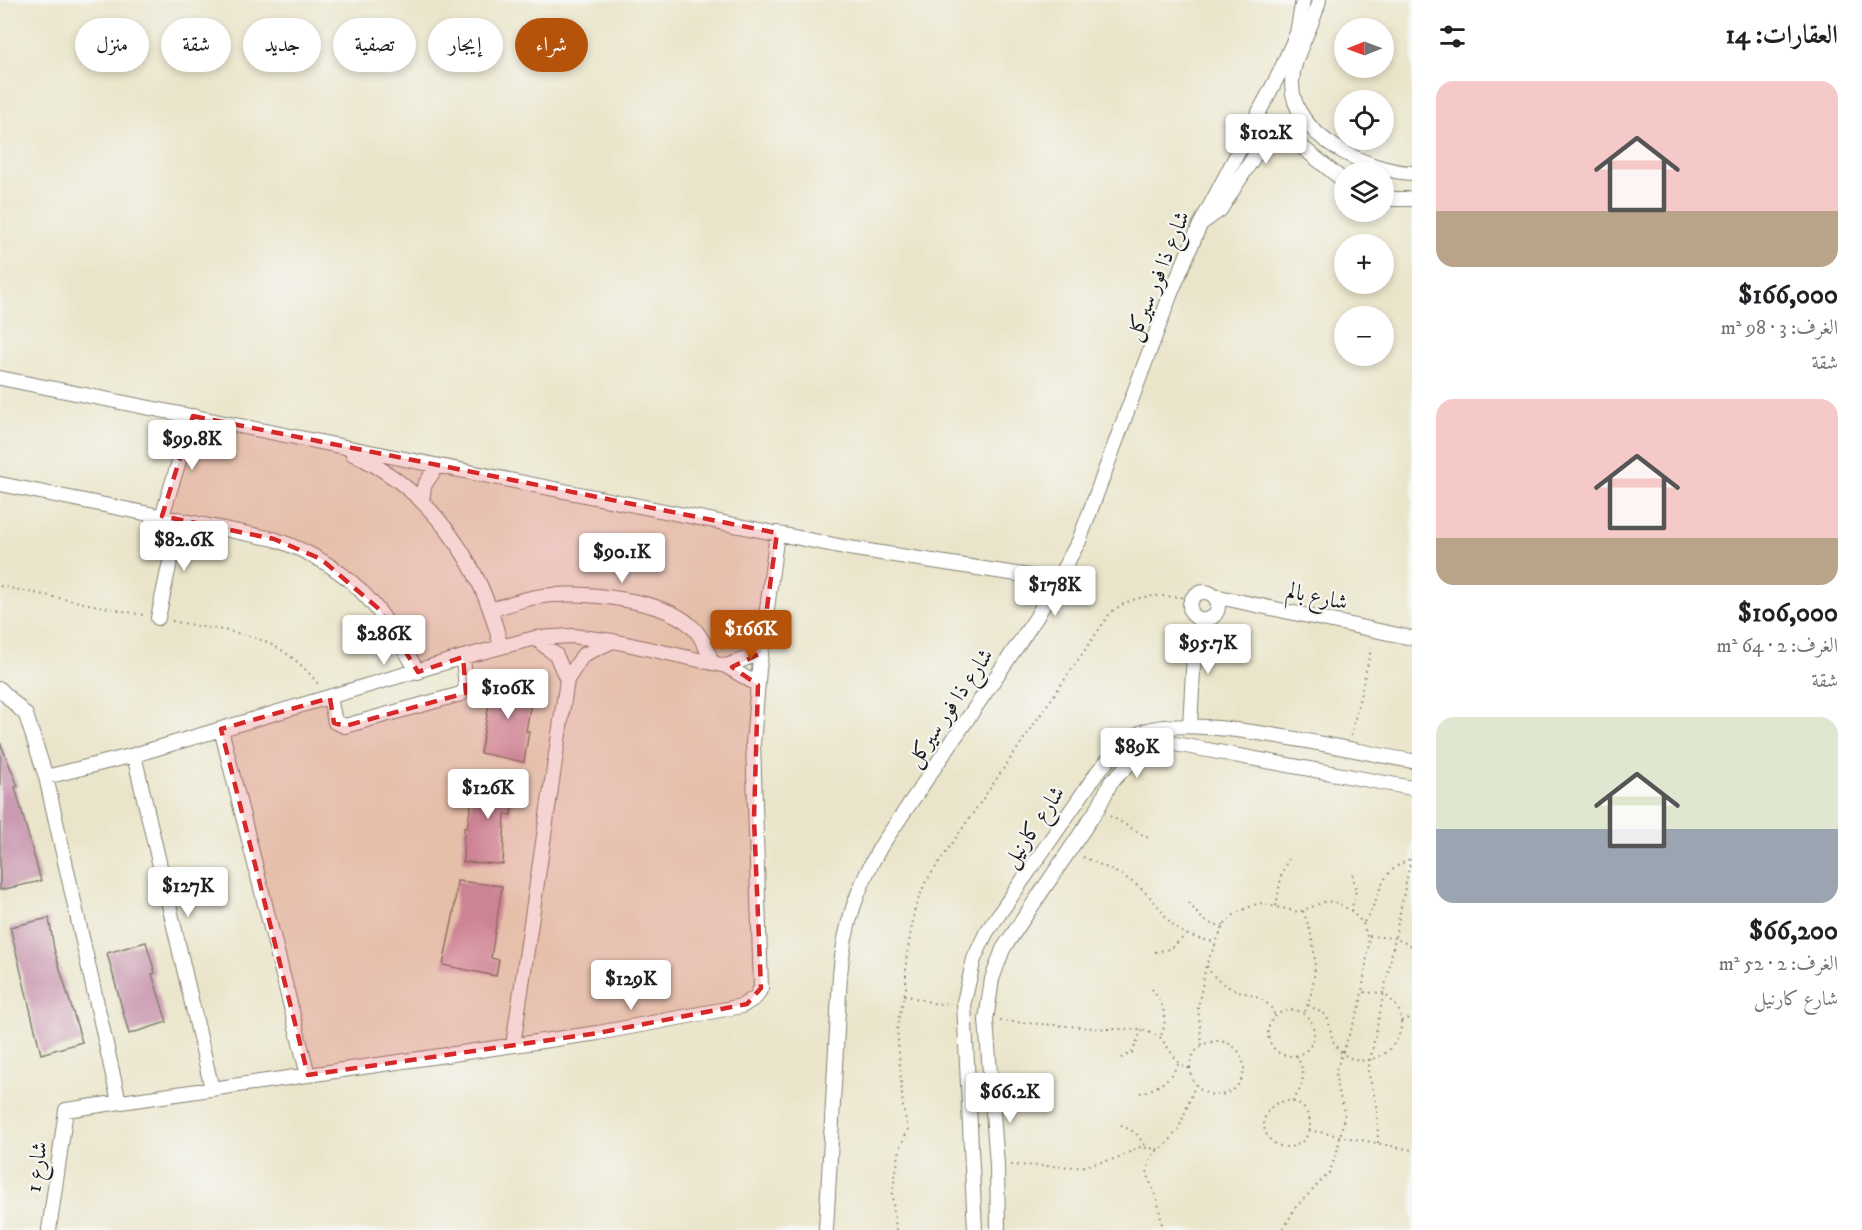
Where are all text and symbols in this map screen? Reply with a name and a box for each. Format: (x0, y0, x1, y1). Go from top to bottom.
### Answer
chip: منزل (75, 18, 149, 72)
chip: شقة (161, 18, 231, 72)
chip: جديد (243, 18, 321, 72)
chip: تصفية (333, 18, 416, 72)
chip: إيجار (428, 18, 503, 72)
chip: شراء (515, 18, 588, 72)
north arrow (1334, 18, 1394, 78)
map controls (1334, 18, 1394, 366)
text: العقارات: 14 (1726, 19, 1838, 52)
icon: filters (1436, 20, 1469, 53)
button: locate (1334, 90, 1394, 150)
pin: $102K (1224, 114, 1308, 165)
icon: home (1583, 120, 1691, 228)
text: $102K (1240, 121, 1292, 146)
button: layers (1334, 162, 1394, 222)
street label: شارع ذا فور سيركل (1120, 207, 1200, 346)
button: + (1334, 234, 1394, 294)
text: $166,000 (1738, 279, 1838, 312)
button: − (1334, 306, 1394, 366)
text: الغرف: 3 · 98 m² (1721, 316, 1838, 341)
text: شقة (1812, 351, 1838, 376)
pin: $99.8K (143, 420, 241, 471)
text: $99.8K (162, 427, 222, 452)
icon: home (1583, 438, 1691, 546)
pin: $82.6K (135, 521, 233, 572)
text: $82.6K (154, 528, 214, 553)
pin: $90.1K (573, 533, 671, 584)
text: $90.1K (593, 540, 651, 565)
pin: $178K (1013, 566, 1097, 617)
text: $178K (1029, 573, 1081, 598)
street label: شارع بالم (1283, 577, 1350, 622)
text: $106,000 (1738, 597, 1838, 630)
pin: $166K (709, 610, 793, 661)
pin: $286K (342, 615, 426, 666)
text: $166K (724, 617, 778, 642)
text: $286K (356, 622, 412, 647)
pin: $95.7K (1159, 624, 1257, 675)
text: $95.7K (1179, 631, 1237, 656)
text: الغرف: 2 · 64 m² (1716, 634, 1838, 659)
street label: شارع ذا فور سيركل (900, 643, 1003, 775)
pin: $106K (466, 669, 550, 720)
text: شقة (1812, 669, 1838, 694)
text: $106K (481, 676, 535, 701)
pin: $89K (1101, 728, 1173, 779)
text: $89K (1115, 735, 1159, 760)
icon: home (1583, 756, 1691, 864)
pin: $126K (446, 769, 530, 820)
text: $126K (462, 776, 514, 801)
street label: شارع كارنيل (997, 781, 1074, 875)
pin: $127K (146, 867, 230, 918)
text: $127K (162, 874, 214, 899)
text: $66,200 (1749, 915, 1838, 948)
text: الغرف: 2 · 52 m² (1719, 952, 1838, 977)
pin: $129K (589, 960, 673, 1011)
text: $129K (605, 967, 657, 992)
text: شارع كارنيل (1754, 987, 1838, 1012)
pin: $66.2K (961, 1073, 1059, 1124)
text: $66.2K (980, 1080, 1040, 1105)
street label: شارع 1 (20, 1140, 58, 1195)

